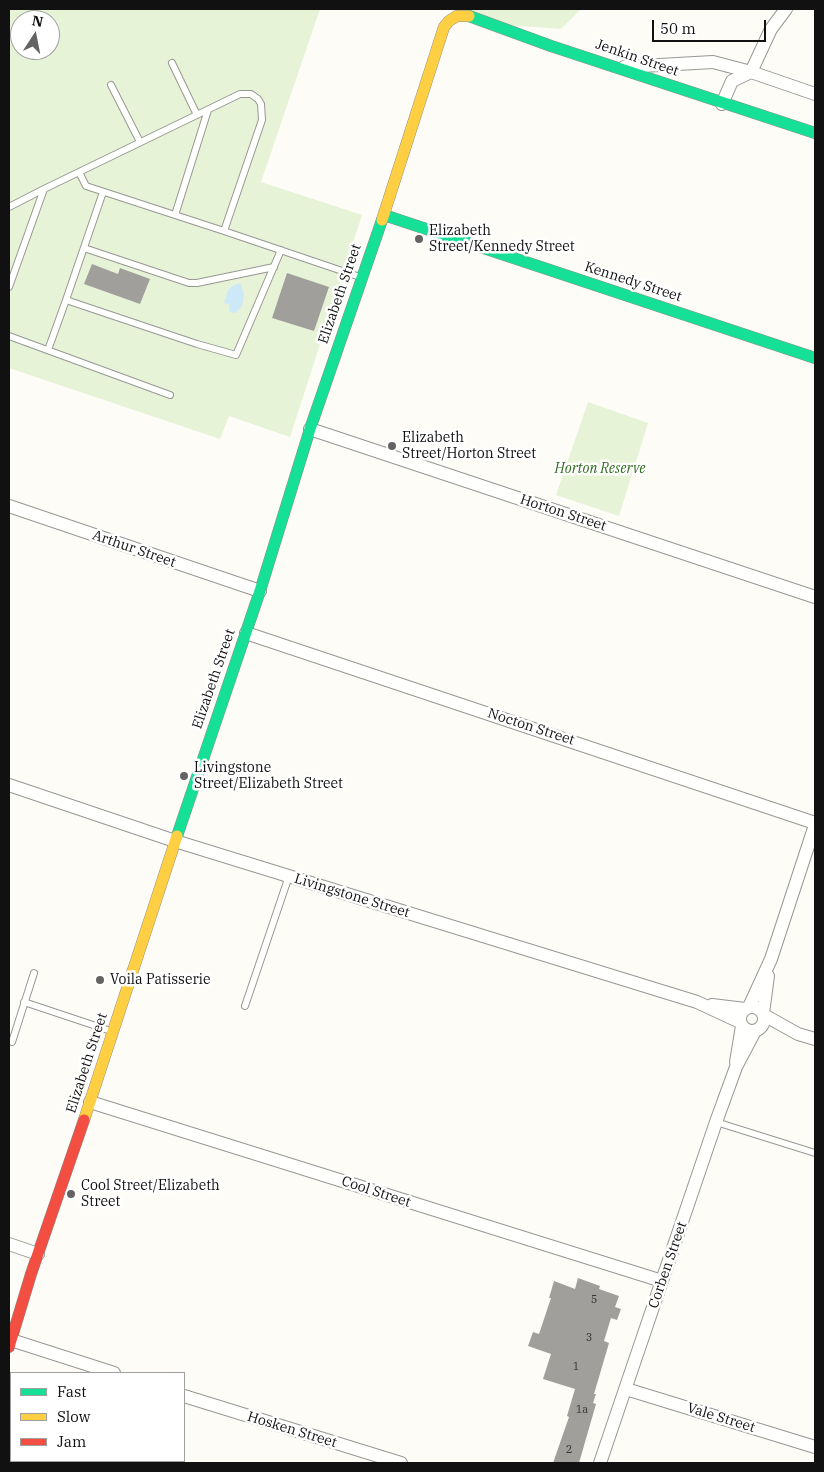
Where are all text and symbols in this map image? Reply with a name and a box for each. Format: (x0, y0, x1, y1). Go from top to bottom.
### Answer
north arrow (10, 10, 60, 60)
scale bar (654, 10, 768, 42)
text: N (31, 11, 45, 31)
text: 50 m (660, 19, 696, 38)
street label: Jenkin Street (593, 36, 681, 80)
place label: Elizabeth Street/Kennedy Street (429, 223, 575, 256)
marker: Elizabeth Street/Kennedy Street (413, 233, 425, 245)
street label: Elizabeth Street (315, 242, 365, 346)
street label: Kennedy Street (582, 258, 684, 306)
place label: Elizabeth Street/Horton Street (402, 430, 536, 462)
marker: Elizabeth Street/Horton Street (386, 440, 398, 452)
park label: Horton Reserve (555, 461, 645, 477)
street label: Horton Street (518, 491, 608, 535)
street label: Arthur Street (90, 527, 178, 571)
street label: Elizabeth Street (189, 627, 239, 731)
street label: Nocton Street (485, 705, 577, 749)
place label: Livingstone Street/Elizabeth Street (194, 760, 343, 792)
marker: Livingstone Street/Elizabeth Street (178, 770, 190, 782)
street label: Livingstone Street (292, 870, 412, 922)
place label: Voila Patisserie (110, 972, 211, 988)
marker: Voila Patisserie (94, 974, 106, 986)
street label: Elizabeth Street (63, 1011, 111, 1115)
street label: Cool Street (339, 1173, 413, 1211)
place label: Cool Street/Elizabeth Street (81, 1178, 220, 1210)
marker: Cool Street/Elizabeth Street (65, 1188, 77, 1200)
street label: Corben Street (645, 1219, 691, 1311)
house number: 5 (591, 1293, 597, 1307)
house number: 3 (586, 1331, 592, 1345)
house number: 1 (573, 1360, 579, 1374)
legend (10, 1372, 185, 1462)
text: Fast (57, 1382, 87, 1401)
street label: Vale Street (685, 1400, 757, 1436)
house number: 1a (576, 1403, 588, 1417)
text: Slow (57, 1407, 90, 1426)
street label: Hosken Street (245, 1408, 339, 1452)
text: Jam (57, 1432, 86, 1451)
house number: 2 (566, 1443, 572, 1457)

